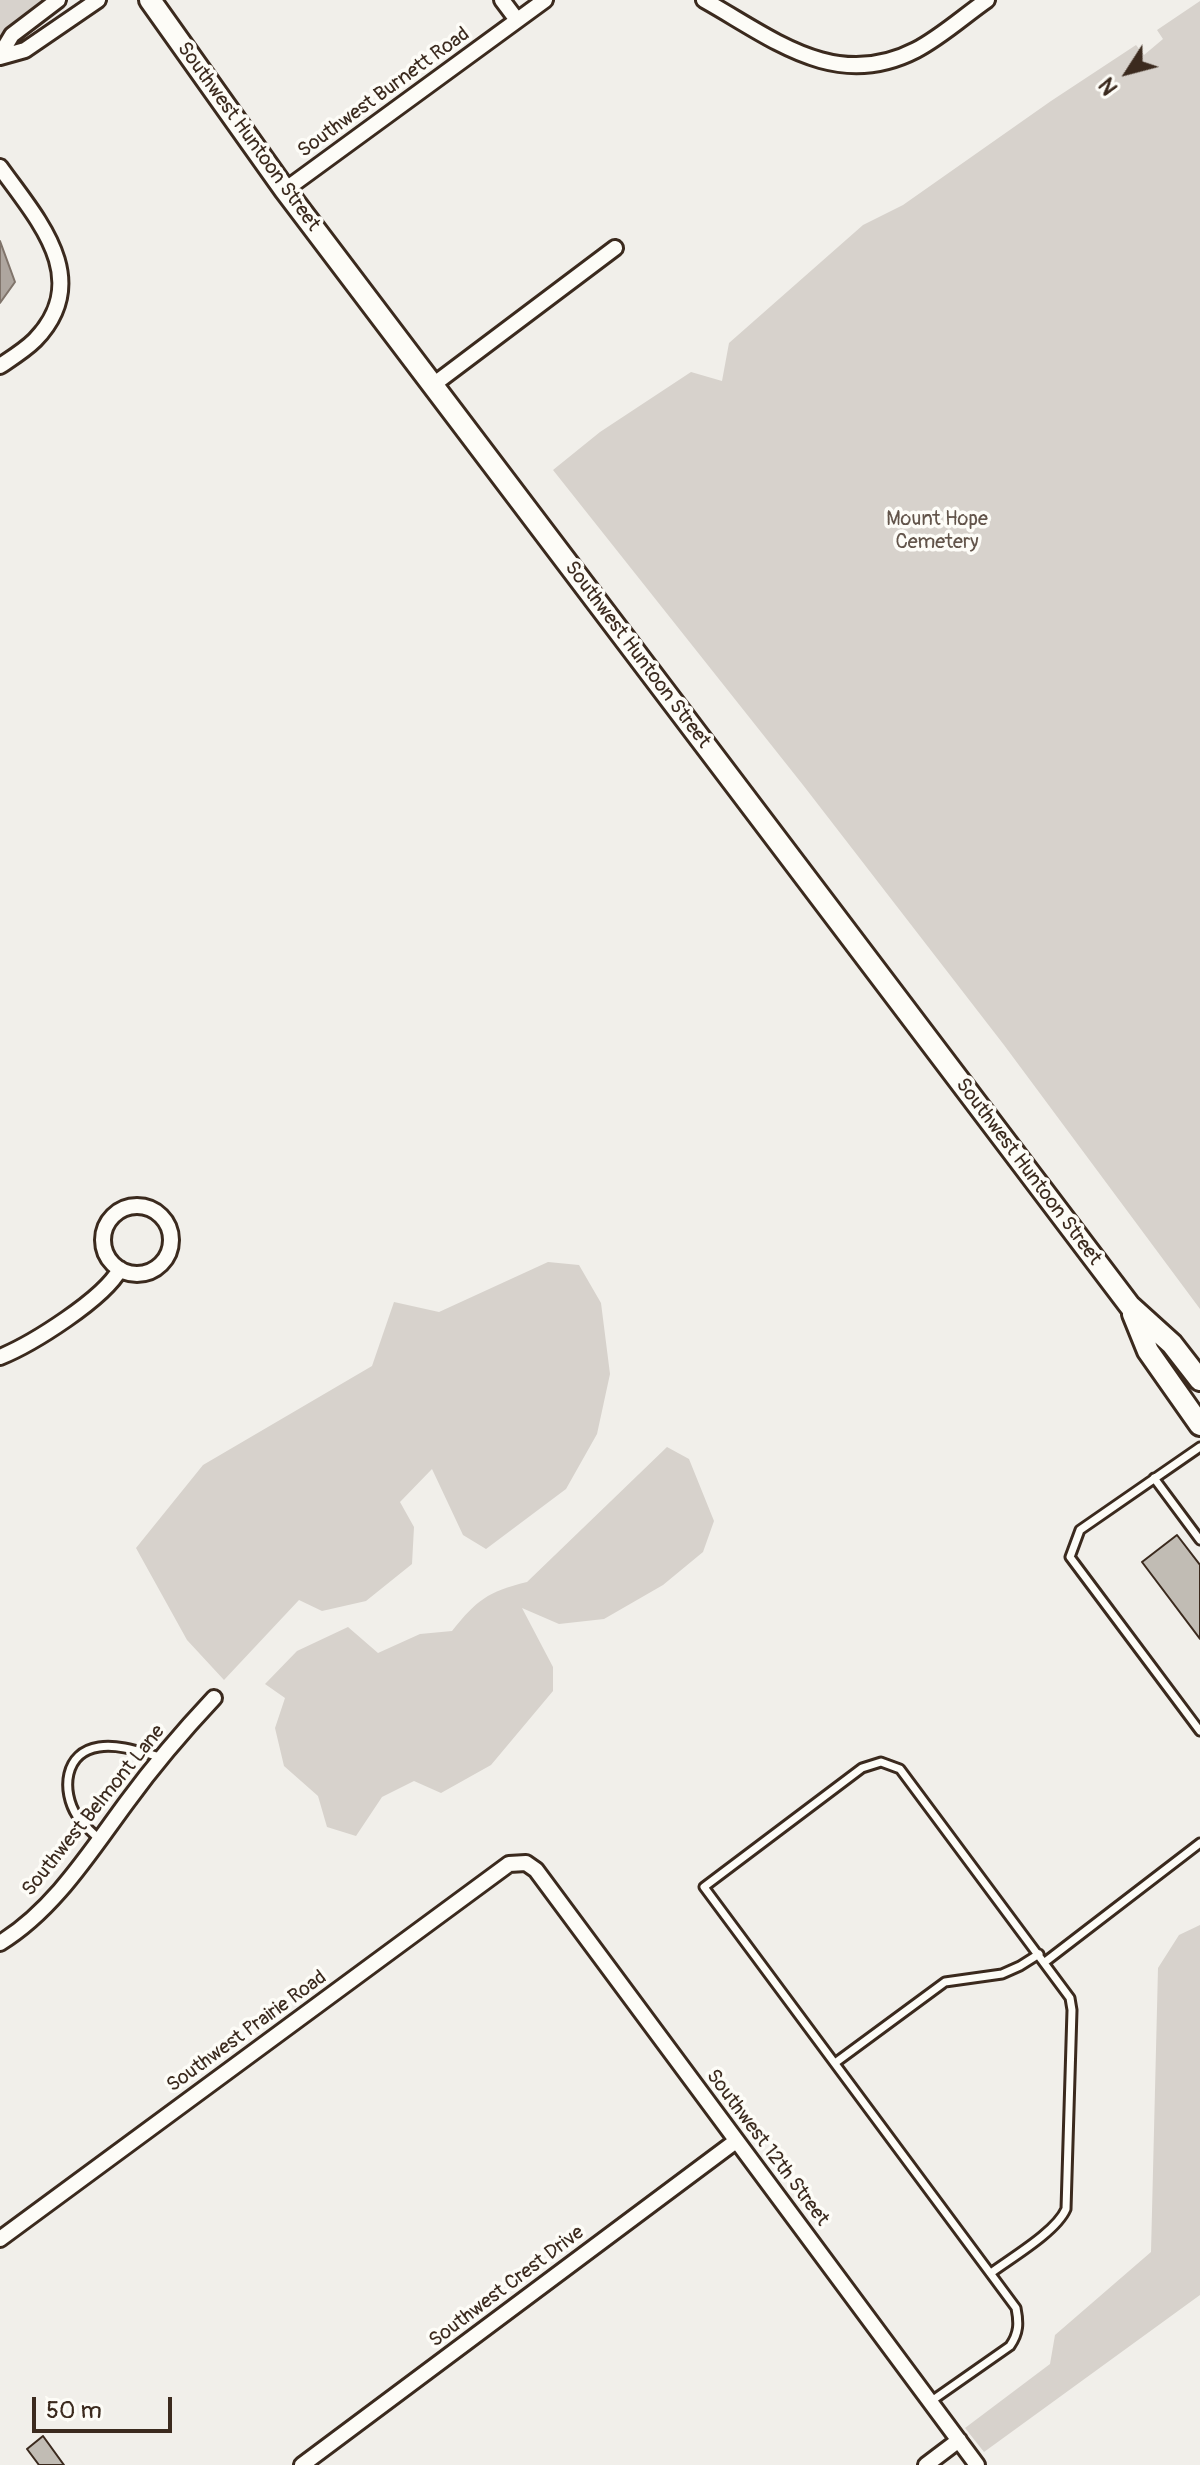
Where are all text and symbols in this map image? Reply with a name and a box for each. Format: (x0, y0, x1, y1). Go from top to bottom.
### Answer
street label: Southwest Burnett Road (294, 23, 474, 163)
north arrow (1088, 32, 1168, 112)
street label: Southwest Huntoon Street (171, 38, 325, 236)
text: N (1093, 72, 1124, 100)
park label: Mount Hope Cemetery (886, 508, 988, 555)
street label: Southwest Huntoon Street (559, 557, 715, 753)
street label: Southwest Huntoon Street (950, 1074, 1106, 1270)
street label: Southwest Belmont Lane (17, 1720, 171, 1902)
street label: Southwest Prairie Road (162, 1966, 332, 2098)
street label: Southwest 12th Street (700, 2065, 834, 2231)
street label: Southwest Crest Drive (425, 2221, 589, 2353)
scale bar (36, 2381, 176, 2431)
text: 50 m (46, 2396, 102, 2425)

